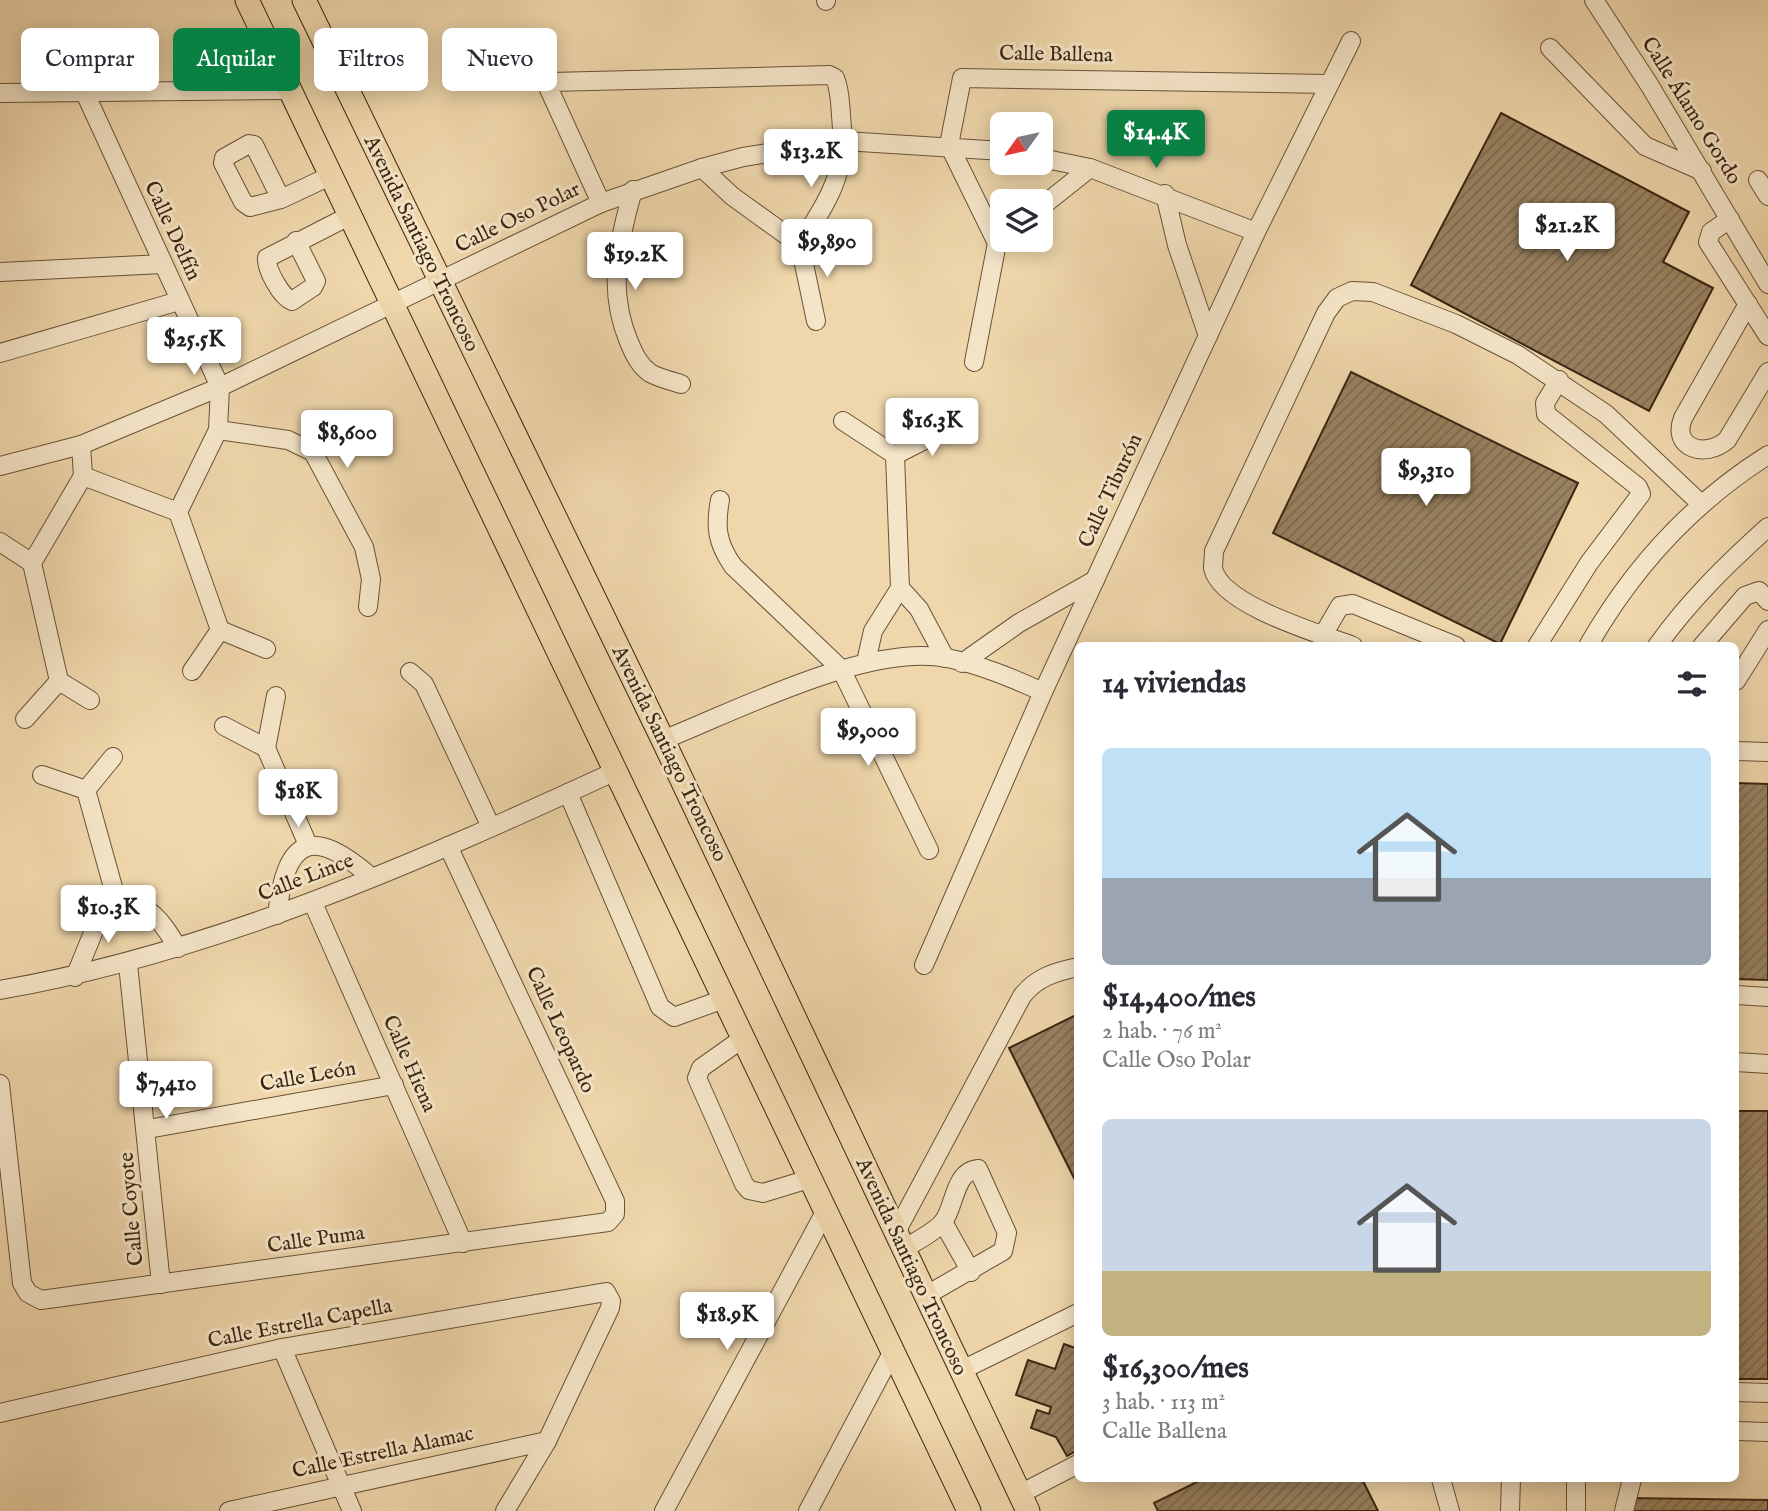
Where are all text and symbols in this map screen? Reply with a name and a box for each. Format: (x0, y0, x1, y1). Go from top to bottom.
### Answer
chip: Comprar (21, 28, 159, 91)
chip: Alquilar (173, 28, 300, 91)
chip: Filtros (314, 28, 428, 91)
chip: Nuevo (442, 28, 557, 91)
street label: Calle Álamo Gordo (1635, 32, 1748, 190)
street label: Calle Ballena (999, 41, 1114, 70)
pin: $14.4K (1099, 110, 1213, 170)
north arrow (990, 112, 1054, 175)
map controls (990, 112, 1053, 252)
text: $14.4K (1123, 118, 1189, 147)
pin: $13.2K (754, 130, 868, 189)
street label: Avenida Santiago Troncoso (356, 131, 485, 356)
text: $13.2K (780, 137, 842, 166)
street label: Calle Oso Polar (451, 176, 585, 260)
street label: Calle Delfín (137, 177, 207, 285)
button: layers (990, 189, 1053, 252)
pin: $21.2K (1510, 204, 1624, 263)
text: $21.2K (1535, 211, 1599, 240)
pin: $9,890 (770, 219, 884, 279)
text: $9,890 (797, 227, 857, 256)
pin: $19.2K (578, 232, 692, 292)
text: $19.2K (603, 240, 667, 269)
pin: $25.5K (137, 318, 251, 377)
text: $25.5K (163, 325, 225, 354)
pin: $16.3K (875, 398, 989, 458)
text: $16.3K (901, 406, 963, 435)
pin: $8,600 (290, 410, 404, 470)
text: $8,600 (317, 418, 377, 447)
street label: Calle Tiburón (1073, 430, 1149, 552)
pin: $9,310 (1369, 448, 1483, 508)
text: $9,310 (1397, 456, 1455, 485)
street label: Avenida Santiago Troncoso (604, 641, 733, 866)
text: 14 viviendas (1102, 665, 1246, 703)
icon: filters (1673, 665, 1711, 703)
pin: $9,000 (811, 708, 925, 768)
text: $9,000 (837, 716, 899, 745)
pin: $18K (257, 770, 339, 829)
text: $18K (275, 777, 321, 806)
icon: home (1344, 794, 1470, 920)
street label: Calle Lince (254, 847, 358, 909)
pin: $10.3K (51, 886, 165, 945)
text: $10.3K (77, 893, 139, 922)
street label: Calle Leopardo (519, 962, 601, 1098)
text: $14,400/mes (1102, 979, 1256, 1017)
street label: Calle Hiena (376, 1011, 443, 1117)
text: 2 hab. · 76 m² (1102, 1017, 1222, 1046)
text: Calle Oso Polar (1102, 1046, 1251, 1075)
street label: Calle León (258, 1055, 358, 1099)
pin: $7,410 (109, 1062, 223, 1121)
text: $7,410 (135, 1069, 197, 1098)
street label: Calle Coyote (114, 1151, 150, 1267)
street label: Avenida Santiago Troncoso (848, 1153, 973, 1380)
icon: home (1344, 1165, 1470, 1291)
street label: Calle Puma (266, 1220, 367, 1260)
pin: $18.9K (670, 1292, 784, 1352)
street label: Calle Estrella Capella (206, 1293, 395, 1355)
text: $18.9K (696, 1300, 758, 1329)
text: $16,300/mes (1102, 1350, 1249, 1388)
text: 3 hab. · 113 m² (1102, 1388, 1225, 1417)
text: Calle Ballena (1102, 1417, 1227, 1446)
street label: Calle Estrella Alamac (290, 1421, 476, 1485)

